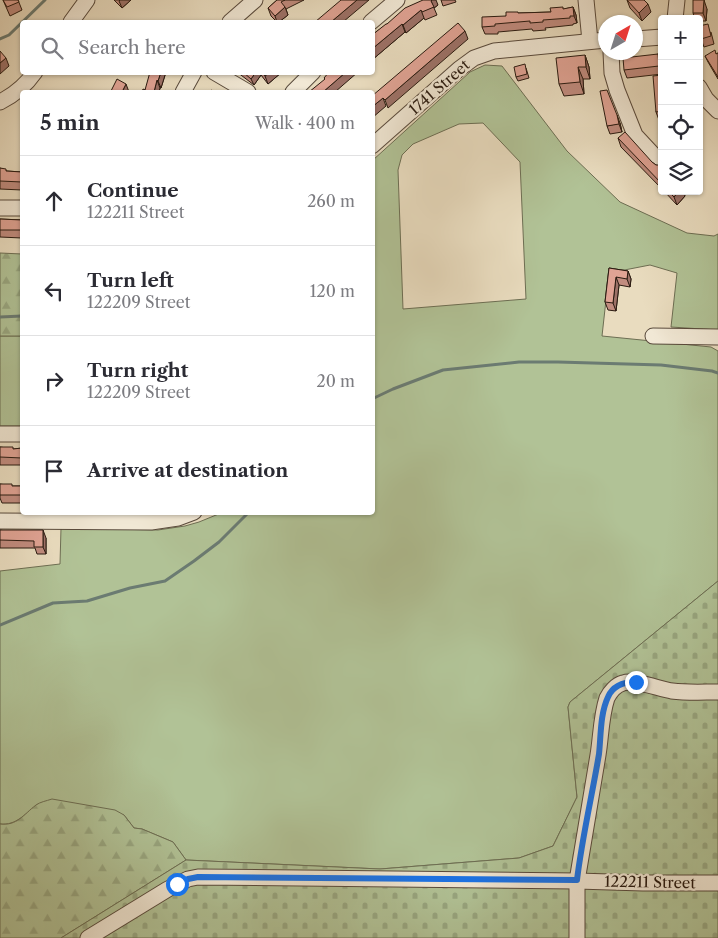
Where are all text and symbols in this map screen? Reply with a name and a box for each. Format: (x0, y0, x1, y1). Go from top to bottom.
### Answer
north arrow (598, 15, 643, 60)
map controls (658, 15, 703, 195)
button: + (658, 15, 703, 60)
search box (20, 20, 375, 75)
icon: search (38, 34, 66, 62)
text: Search here (78, 36, 186, 59)
street label: 1741 Street (405, 55, 474, 119)
button: − (658, 60, 703, 105)
button: locate (658, 105, 703, 150)
text: 5 min (40, 110, 100, 135)
text: Walk · 400 m (255, 113, 355, 133)
button: layers (658, 150, 703, 195)
text: Continue (87, 179, 179, 202)
icon: ahead (40, 187, 68, 215)
text: 260 m (307, 191, 355, 211)
text: 122211 Street (87, 202, 184, 222)
text: Turn left (87, 269, 174, 292)
icon: left (40, 277, 68, 305)
text: 120 m (310, 281, 355, 301)
text: 122209 Street (87, 292, 190, 312)
text: Turn right (87, 359, 188, 382)
icon: right (40, 367, 68, 395)
text: 20 m (316, 371, 355, 391)
text: 122209 Street (87, 382, 190, 402)
icon: arrive (40, 457, 68, 485)
text: Arrive at destination (87, 459, 288, 482)
route end (625, 671, 648, 694)
street label: 122211 Street (604, 872, 697, 892)
route start (166, 873, 189, 896)

